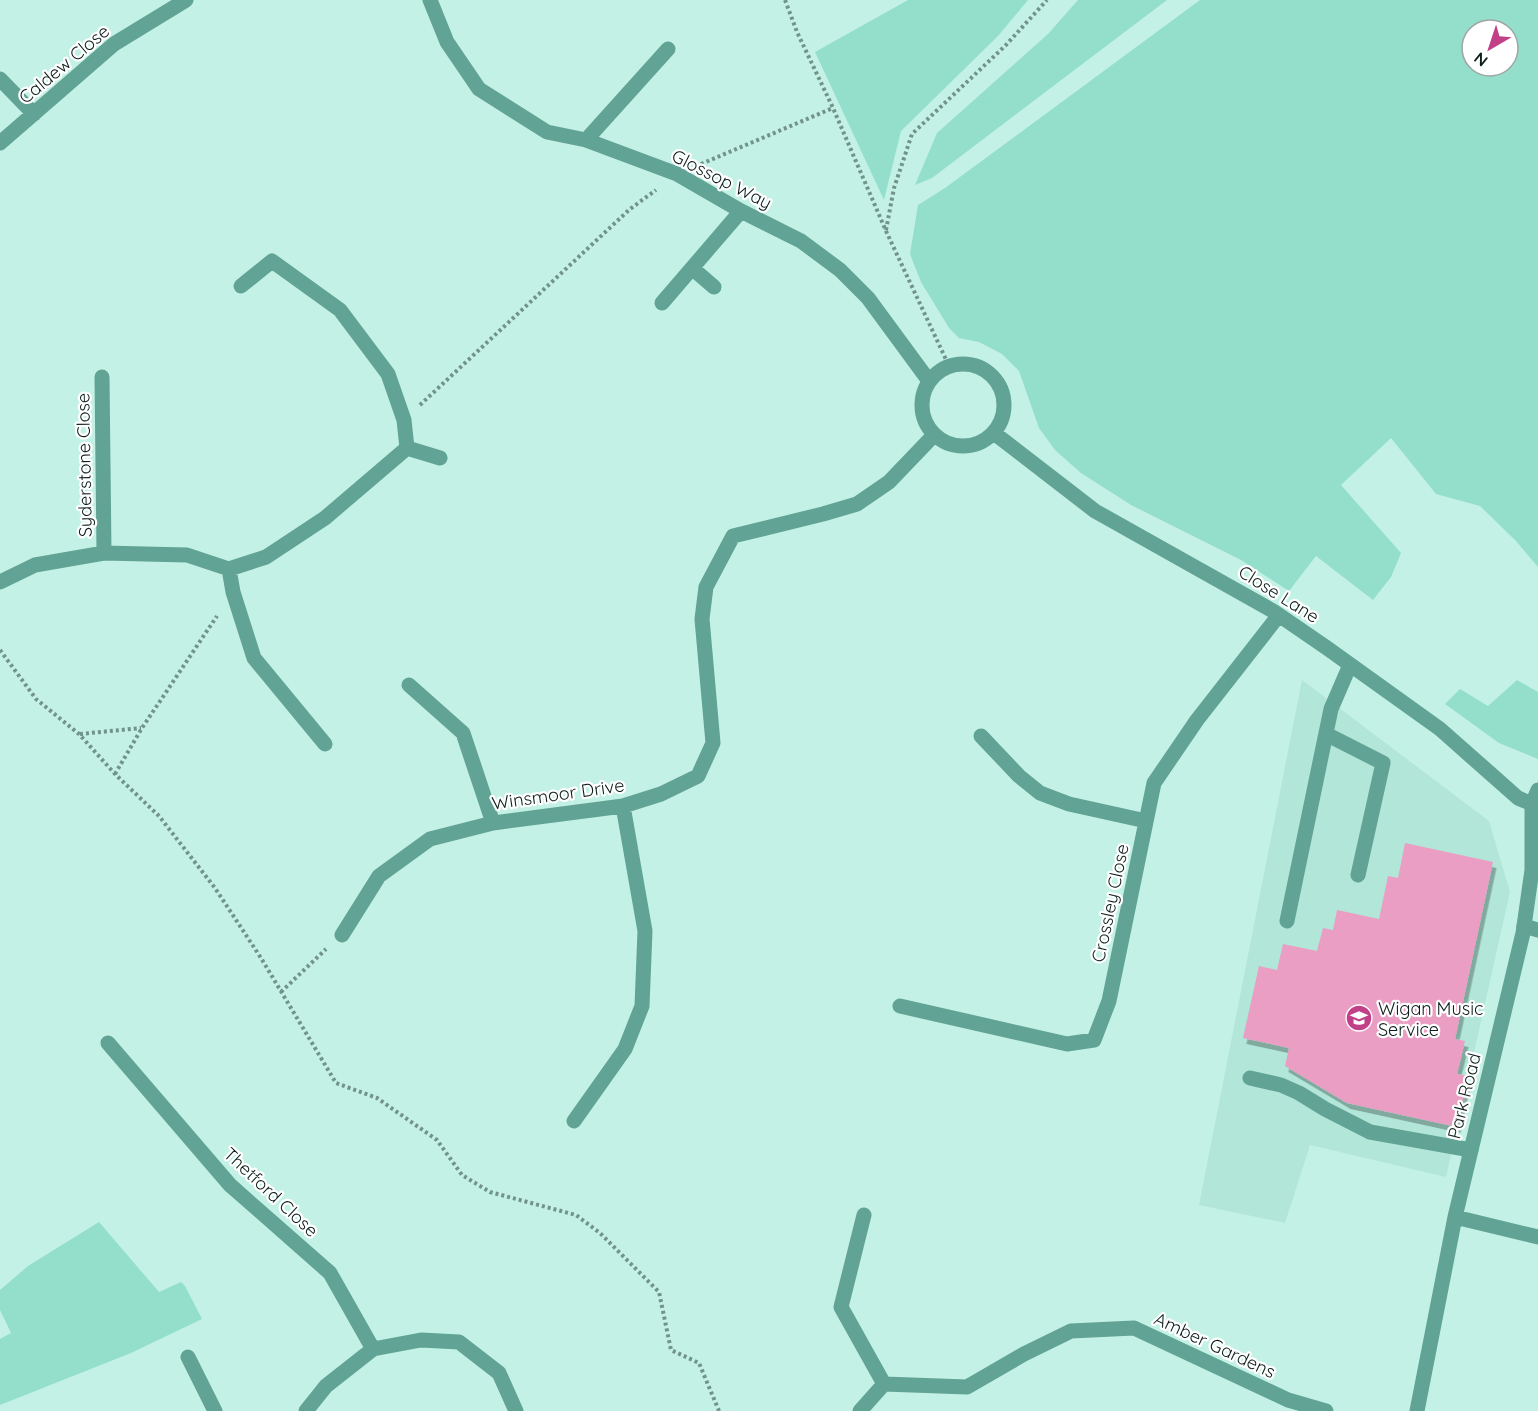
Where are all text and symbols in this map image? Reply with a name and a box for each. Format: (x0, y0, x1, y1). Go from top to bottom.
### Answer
north arrow (1460, 18, 1520, 78)
street label: Caldew Close (14, 19, 114, 109)
text: N (1470, 48, 1491, 71)
street label: Glossop Way (668, 144, 776, 214)
street label: Syderstone Close (71, 393, 97, 537)
street label: Close Lane (1234, 560, 1324, 628)
street label: Winsmoor Drive (490, 773, 626, 815)
street label: Crossley Close (1086, 842, 1134, 964)
place label: Wigan Music Service (1378, 997, 1483, 1041)
school or university icon: Wigan Music Service (1344, 1003, 1374, 1033)
street label: Park Road (1442, 1051, 1486, 1141)
street label: Thetford Close (219, 1142, 323, 1242)
street label: Amber Gardens (1151, 1307, 1279, 1383)

